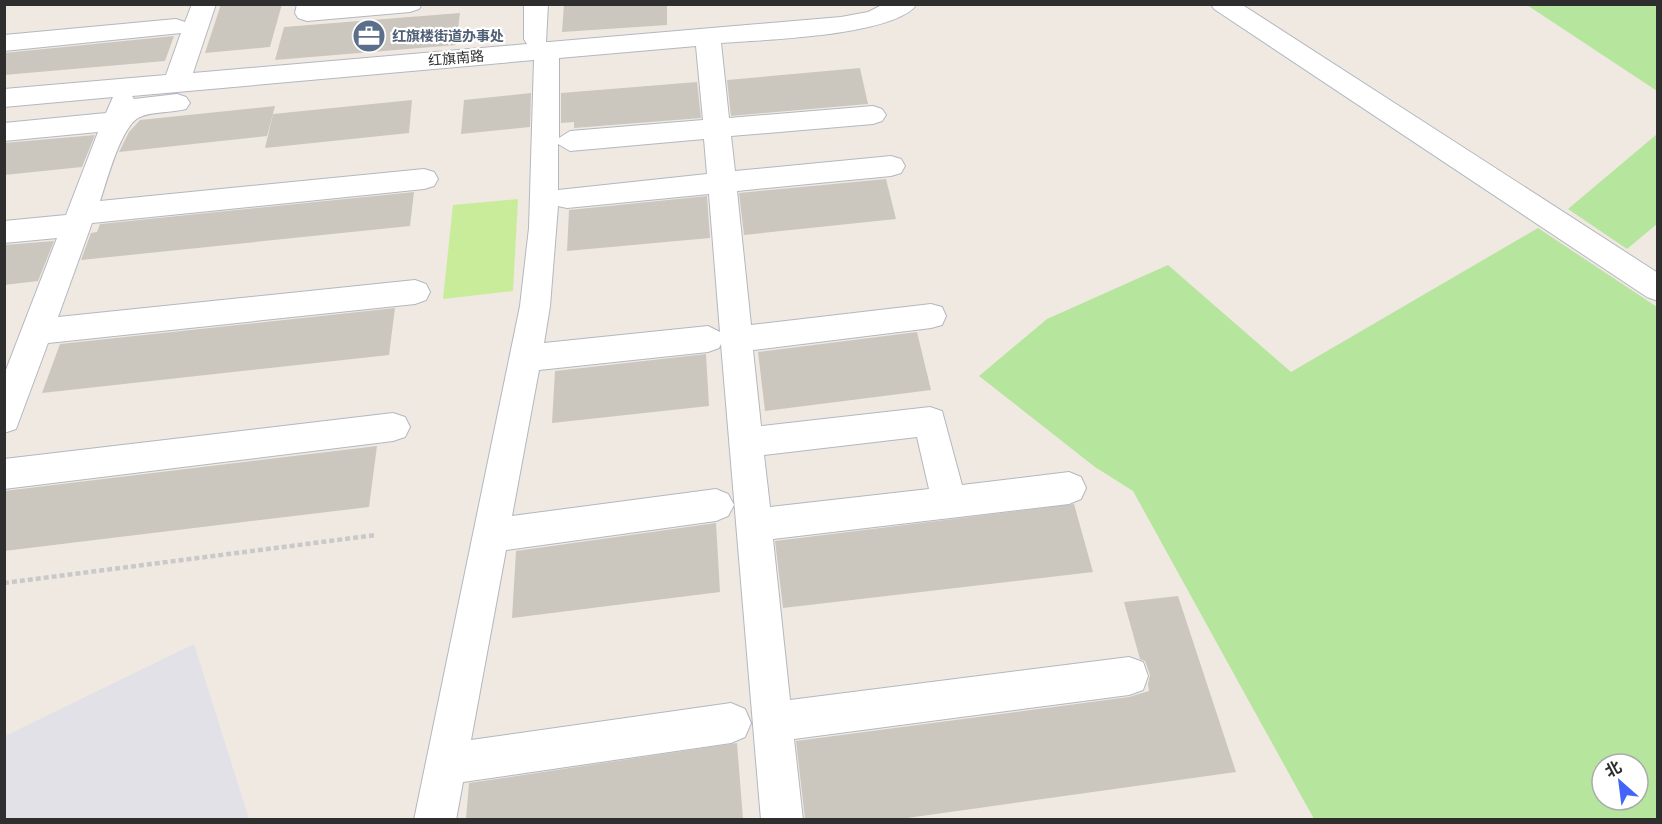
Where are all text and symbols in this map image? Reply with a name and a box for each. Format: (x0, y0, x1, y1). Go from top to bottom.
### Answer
office icon: 红旗楼街道办事处 (351, 18, 387, 54)
place label: 红旗楼街道办事处 (392, 27, 504, 45)
street label: 红旗南路 (427, 47, 485, 69)
north arrow (1590, 752, 1650, 812)
text: 北 (1602, 757, 1625, 781)

